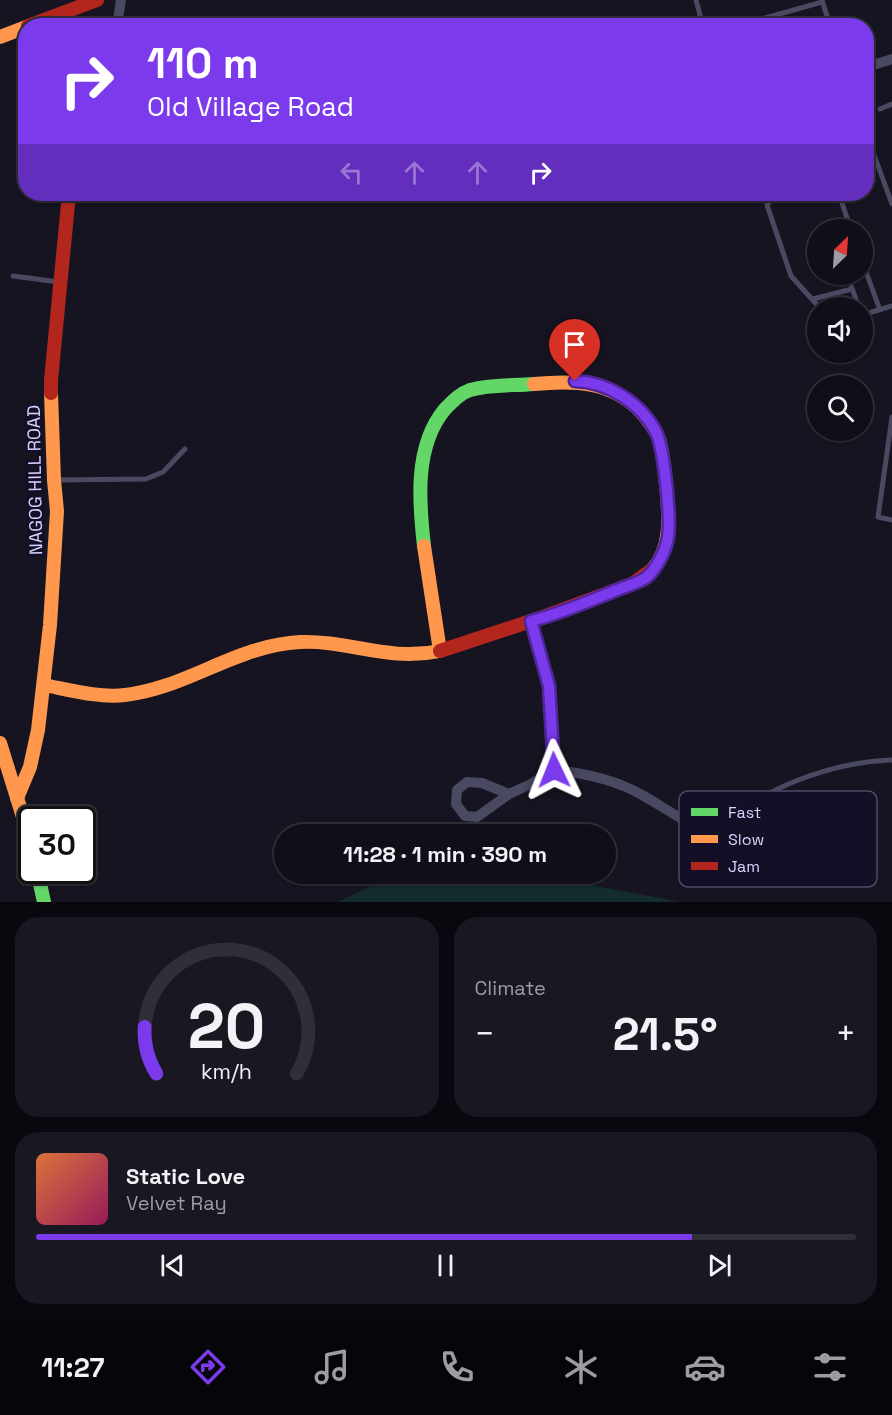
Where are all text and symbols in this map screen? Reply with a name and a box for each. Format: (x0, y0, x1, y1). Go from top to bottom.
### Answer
text: 110 m (147, 37, 259, 90)
icon: right (48, 42, 126, 120)
text: Old Village Road (147, 89, 354, 124)
icon: left (335, 156, 368, 189)
icon: ahead (398, 156, 431, 189)
icon: ahead (461, 156, 494, 189)
icon: right (524, 156, 557, 189)
north arrow (807, 219, 873, 285)
map controls (807, 219, 873, 441)
button: sound (807, 297, 873, 363)
pin (549, 319, 600, 381)
icon: arrive (558, 328, 591, 361)
button: search (807, 375, 873, 441)
street label: NAGOG HILL ROAD (22, 405, 47, 555)
position arrow (522, 738, 586, 802)
legend (679, 791, 877, 887)
text: Fast (728, 802, 761, 823)
speed limit sign: 30 (18, 806, 96, 884)
text: Slow (728, 829, 764, 850)
text: 11:28 · 1 min · 390 m (343, 840, 547, 868)
text: Jam (728, 856, 760, 877)
text: Climate (475, 975, 546, 1001)
text: 20 (188, 987, 265, 1066)
text: 21.5° (613, 1006, 718, 1063)
text: − (475, 1013, 495, 1055)
text: + (836, 1013, 856, 1055)
text: km/h (201, 1058, 252, 1085)
text: Static Love (126, 1162, 245, 1190)
text: Velvet Ray (126, 1190, 227, 1216)
icon: previous (156, 1249, 189, 1282)
icon: pause (429, 1249, 462, 1282)
icon: next (703, 1249, 736, 1282)
icon: directions (187, 1346, 229, 1388)
icon: music (311, 1346, 353, 1388)
icon: phone (436, 1346, 478, 1388)
icon: climate (560, 1346, 602, 1388)
icon: car (684, 1346, 726, 1388)
icon: filters (809, 1346, 851, 1388)
text: 11:27 (41, 1350, 104, 1385)

